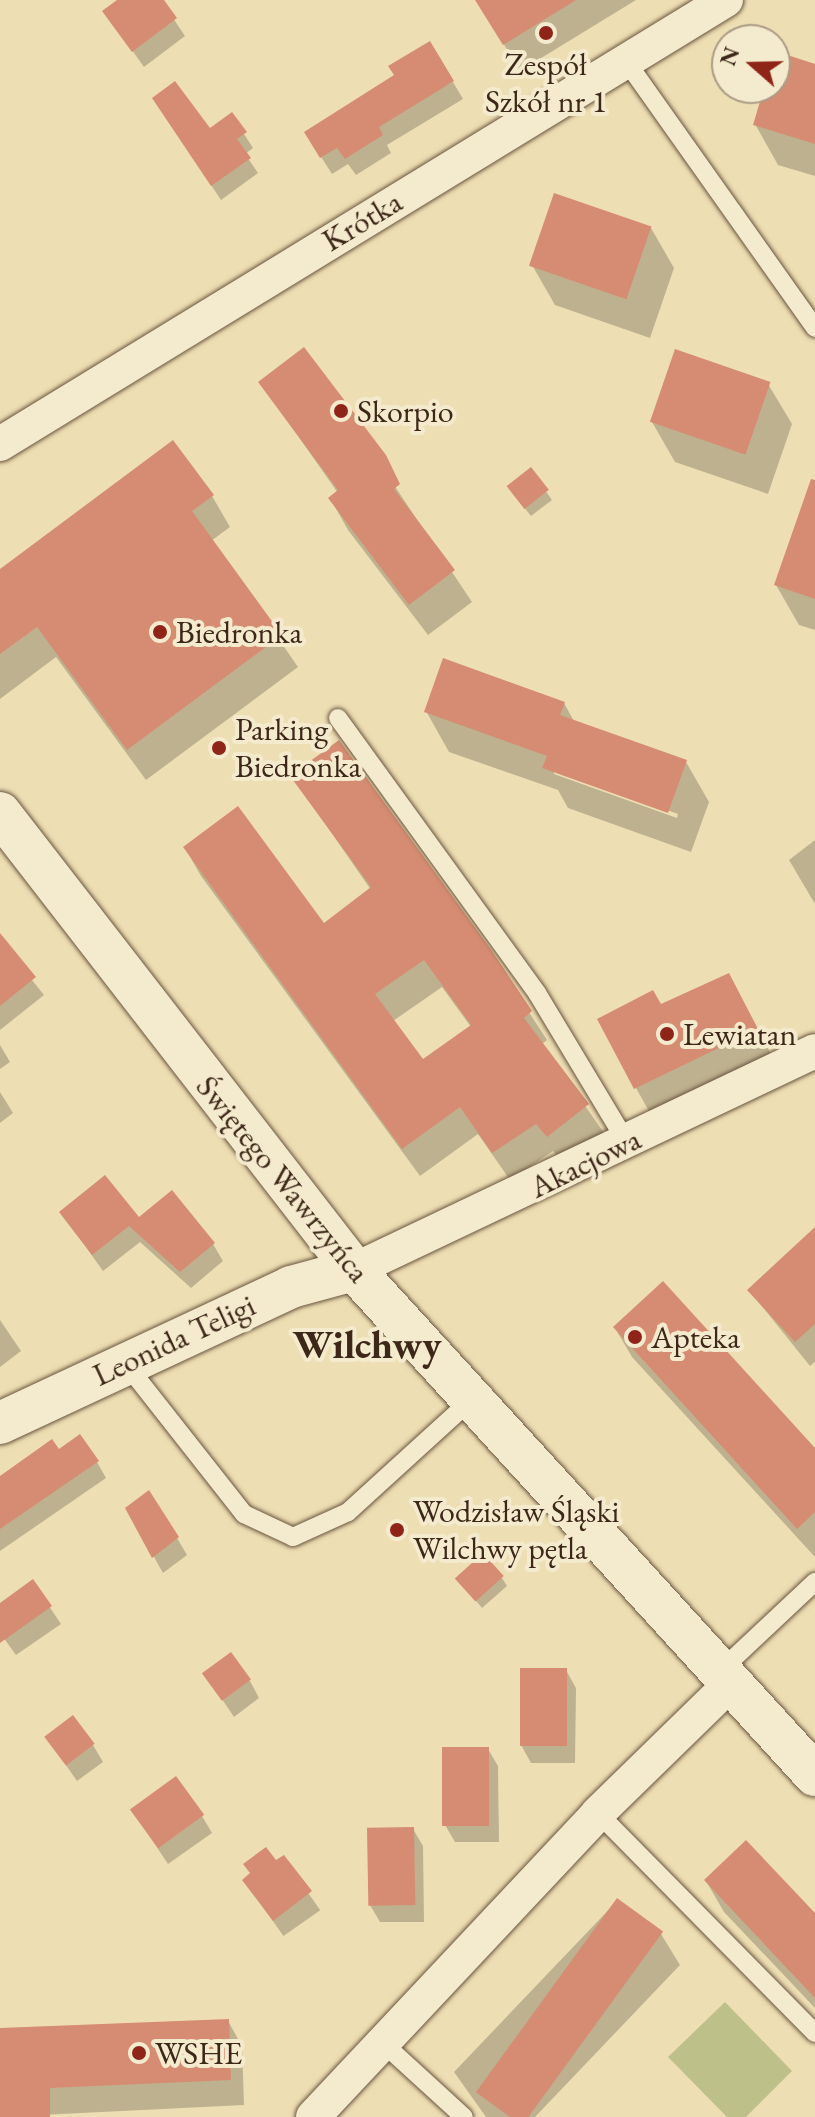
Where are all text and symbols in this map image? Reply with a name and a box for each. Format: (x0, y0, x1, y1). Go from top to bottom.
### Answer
marker: Zespół Szkół nr 1 (537, 24, 555, 42)
north arrow (711, 24, 791, 104)
text: N (713, 43, 747, 70)
place label: Zespół Szkół nr 1 (485, 46, 607, 121)
street label: Krótka (315, 182, 409, 260)
place label: Skorpio (357, 392, 454, 430)
marker: Skorpio (332, 402, 350, 420)
place label: Biedronka (176, 613, 302, 651)
marker: Biedronka (151, 623, 169, 641)
place label: Parking Biedronka (235, 711, 361, 786)
marker: Parking Biedronka (210, 739, 228, 757)
place label: Lewiatan (683, 1015, 796, 1053)
marker: Lewiatan (658, 1025, 676, 1043)
street label: Świętego Wawrzyńca (188, 1068, 378, 1290)
street label: Akacjowa (523, 1120, 647, 1206)
street label: Leonida Teligi (87, 1286, 261, 1394)
place label: Apteka (651, 1318, 740, 1356)
district label: Wilchwy (292, 1320, 442, 1368)
marker: Apteka (626, 1328, 644, 1346)
place label: Wodzisław Śląski Wilchwy pętla (413, 1493, 619, 1568)
marker: Wodzisław Śląski Wilchwy pętla (388, 1521, 406, 1539)
place label: WSHE (155, 2034, 242, 2072)
marker: WSHE (130, 2044, 148, 2062)

